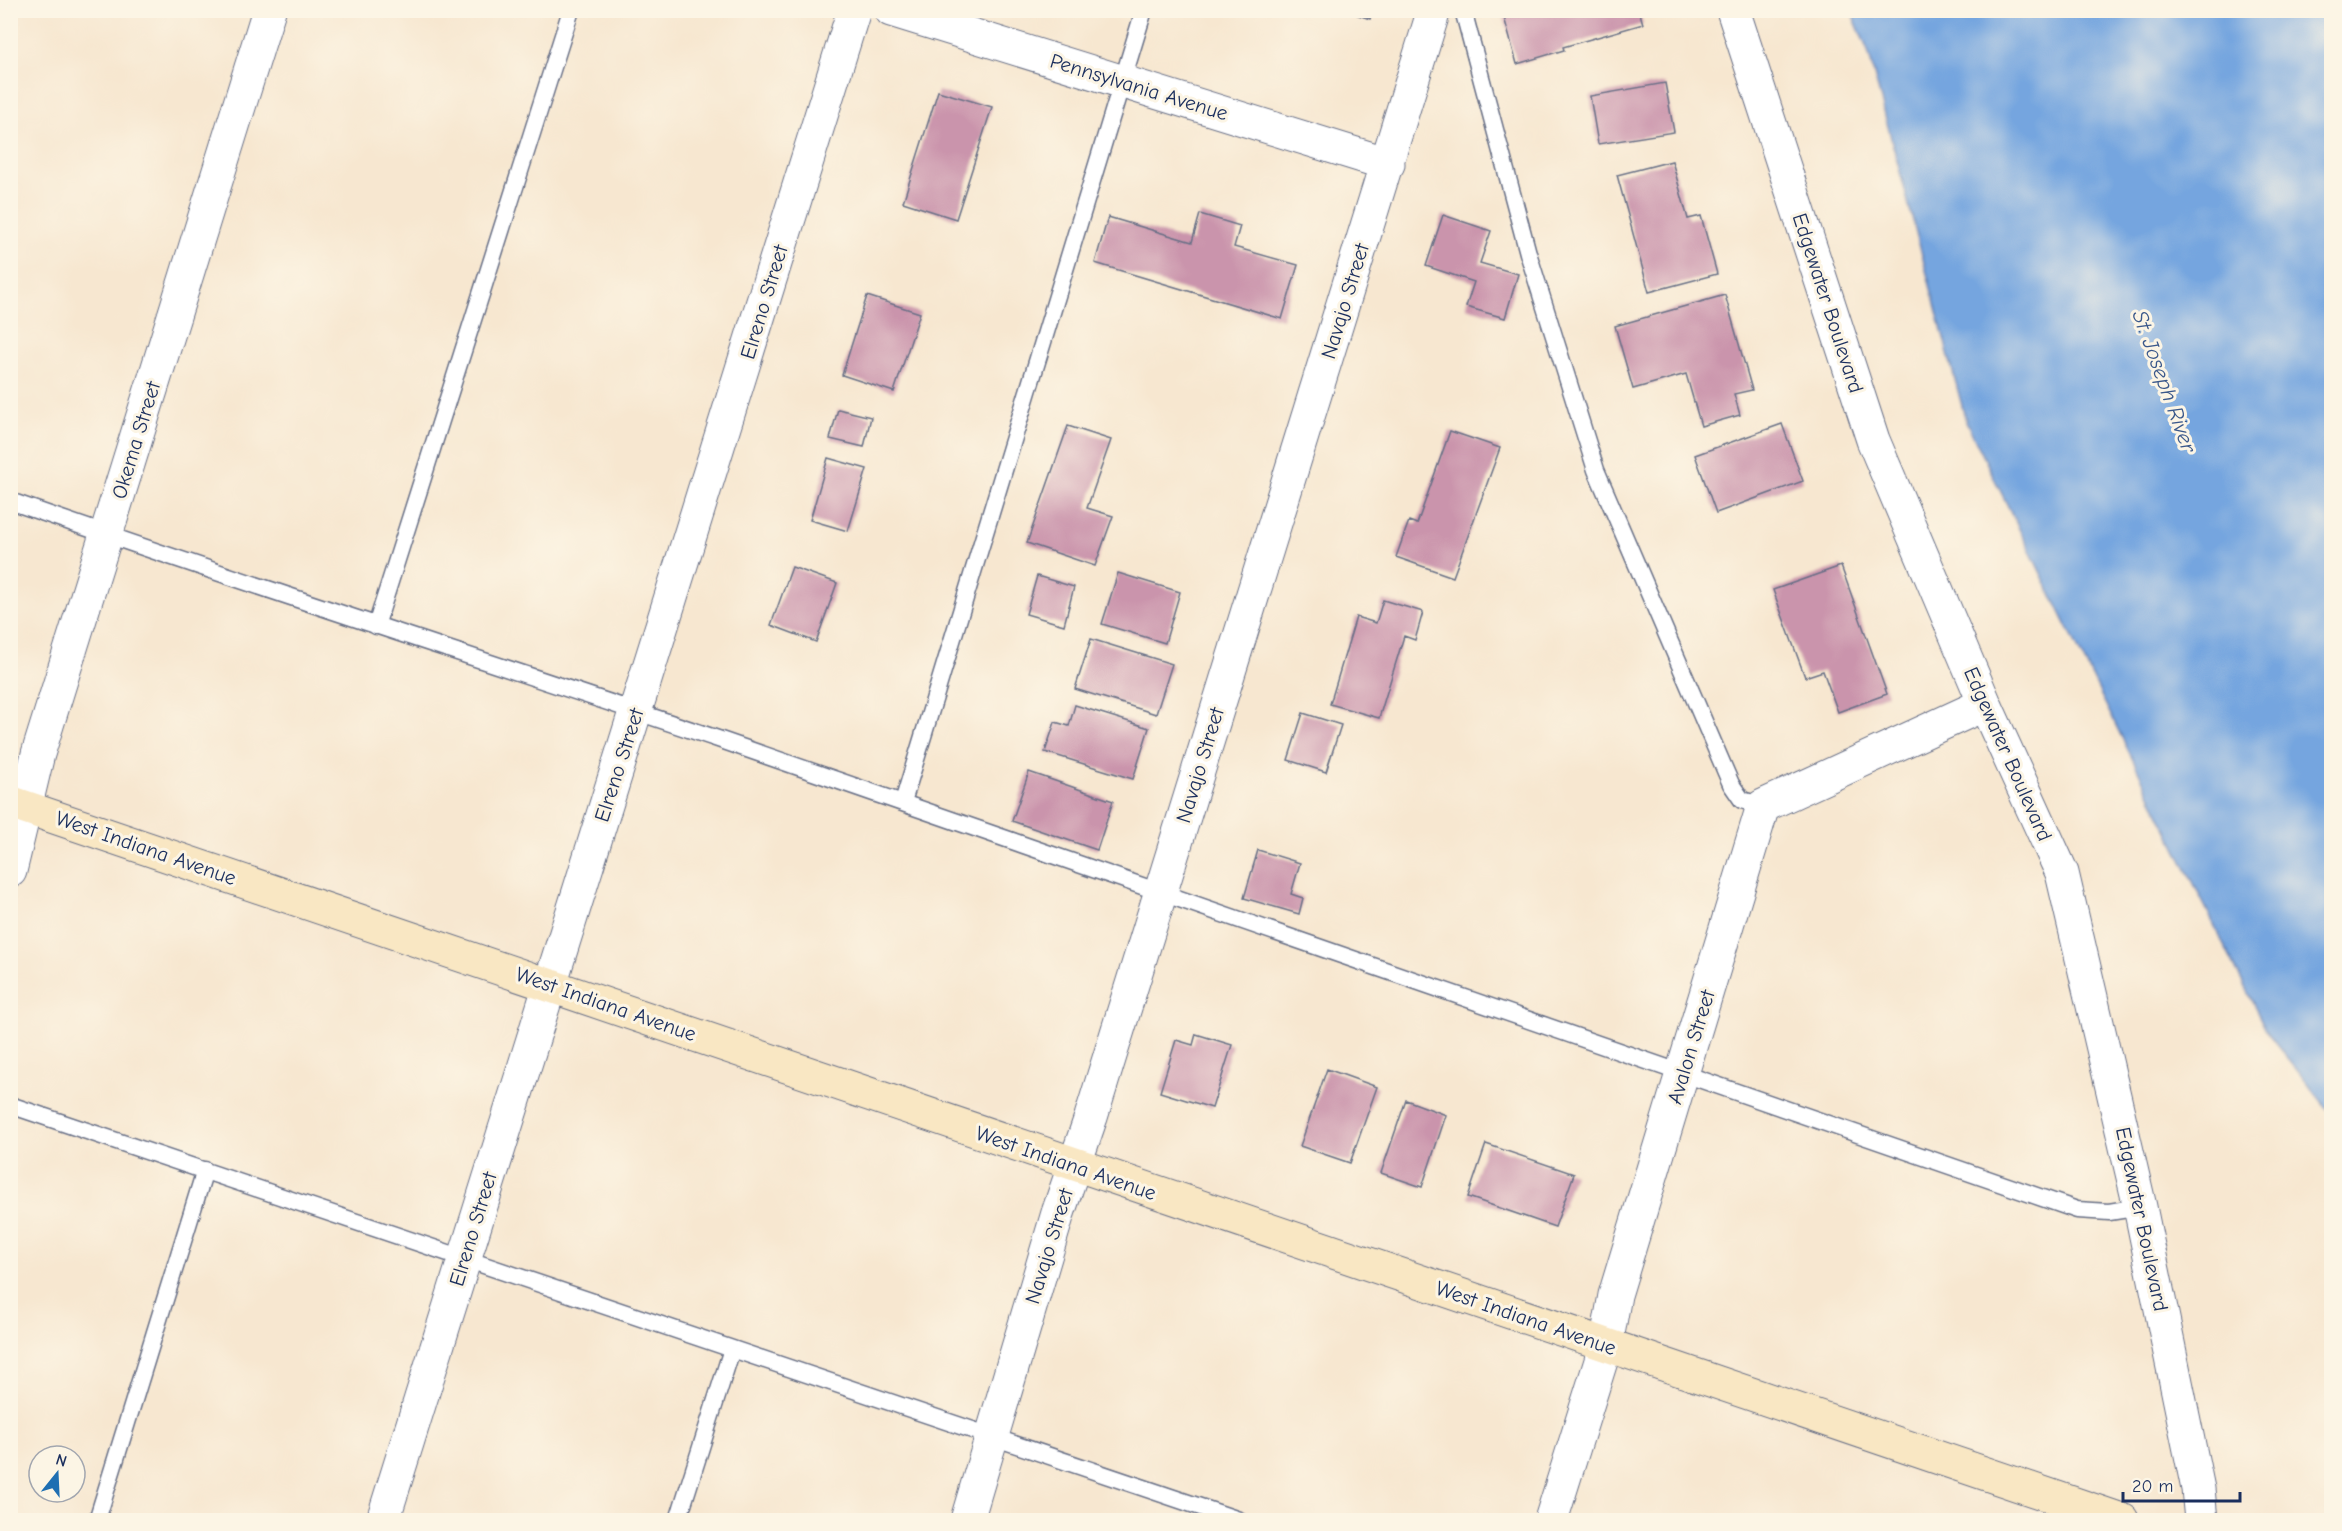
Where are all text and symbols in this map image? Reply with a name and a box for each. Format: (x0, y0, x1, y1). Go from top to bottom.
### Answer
street label: Pennsylvania Avenue (1047, 49, 1231, 125)
street label: Edgewater Boulevard (1788, 210, 1868, 396)
street label: Navajo Street (1316, 239, 1374, 362)
street label: Elreno Street (735, 241, 793, 362)
water label: St. Joseph River (2126, 307, 2202, 457)
street label: Okema Street (107, 377, 166, 502)
street label: Edgewater Boulevard (1959, 663, 2057, 845)
street label: Navajo Street (1171, 703, 1229, 826)
street label: Elreno Street (589, 704, 649, 825)
street label: West Indiana Avenue (53, 806, 239, 890)
street label: West Indiana Avenue (513, 962, 699, 1046)
street label: Avalon Street (1662, 986, 1720, 1107)
street label: West Indiana Avenue (973, 1121, 1159, 1205)
street label: Edgewater Boulevard (2111, 1125, 2173, 1313)
street label: Elreno Street (444, 1168, 502, 1289)
street label: Navajo Street (1020, 1184, 1078, 1307)
street label: West Indiana Avenue (1433, 1276, 1619, 1360)
north arrow (27, 1444, 87, 1504)
text: N (54, 1451, 69, 1471)
scale bar (2123, 1465, 2240, 1503)
text: 20 m (2132, 1476, 2173, 1497)

